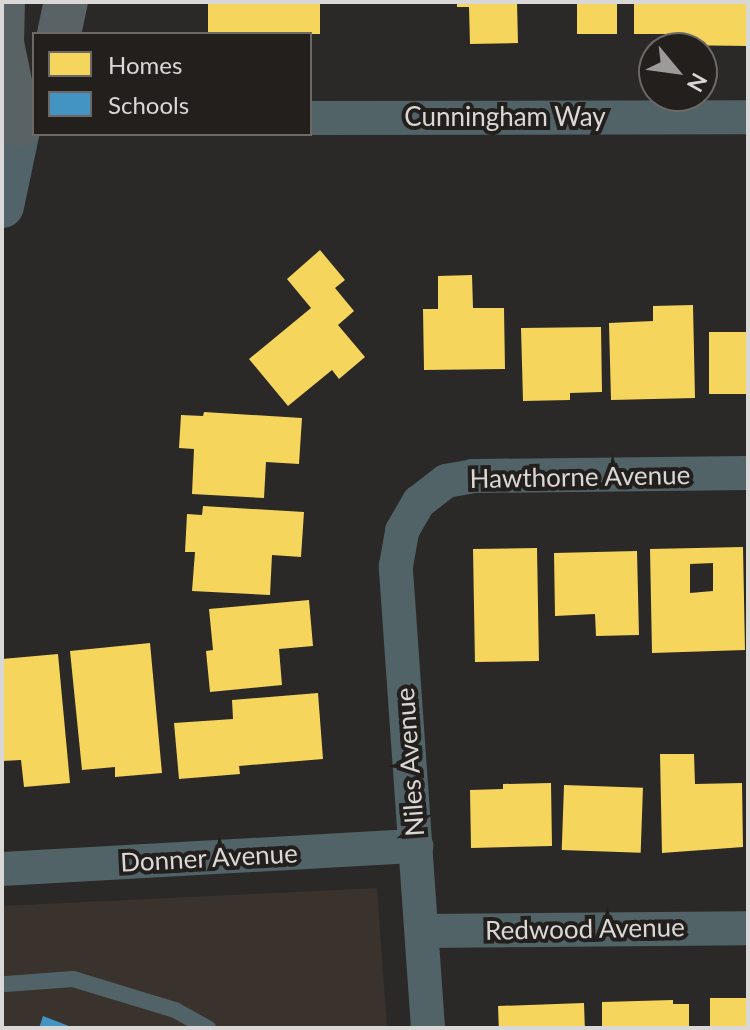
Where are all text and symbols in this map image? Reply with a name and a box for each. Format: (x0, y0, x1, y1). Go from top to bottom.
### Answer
legend (32, 32, 312, 136)
north arrow (638, 32, 718, 112)
text: Homes (108, 50, 182, 79)
text: N (682, 69, 714, 97)
text: Schools (108, 90, 189, 119)
street label: Cunningham Way (404, 101, 606, 133)
street label: Hawthorne Avenue (469, 459, 691, 495)
street label: Niles Avenue (389, 686, 431, 838)
street label: Donner Avenue (119, 838, 299, 878)
street label: Redwood Avenue (484, 912, 686, 946)

